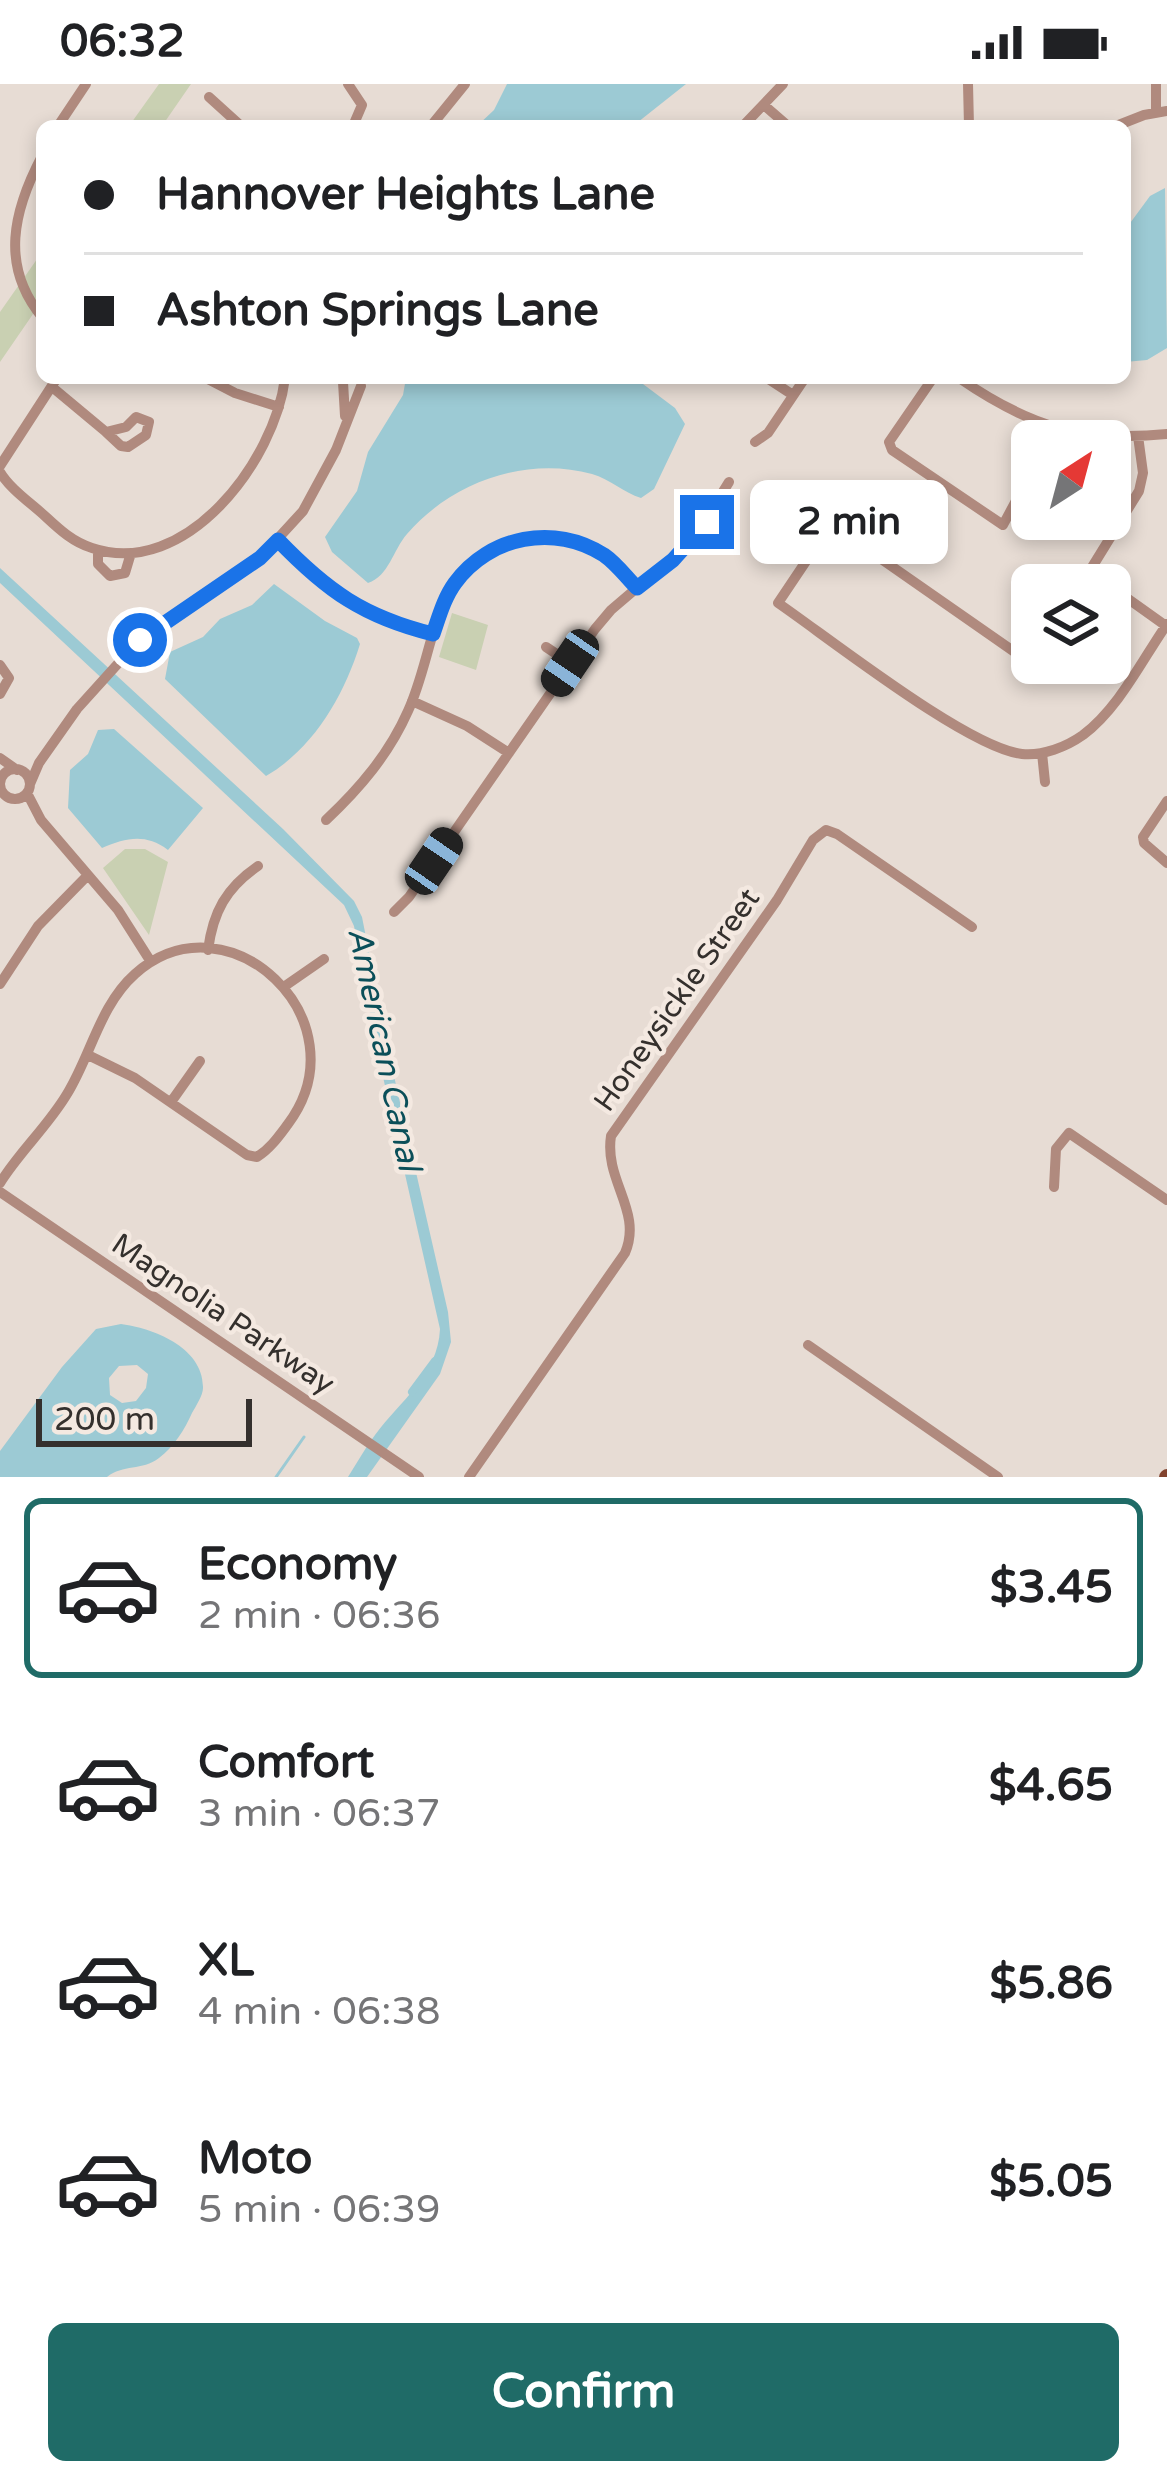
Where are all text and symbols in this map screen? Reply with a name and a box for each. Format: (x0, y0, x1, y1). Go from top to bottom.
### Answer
text: 06:32 (60, 15, 185, 69)
text: Hannover Heights Lane (156, 168, 655, 222)
text: Ashton Springs Lane (156, 284, 599, 338)
north arrow (1011, 420, 1131, 540)
map controls (1011, 420, 1131, 684)
callout: 2 min (749, 480, 947, 564)
route end (680, 495, 734, 549)
text: 2 min (797, 498, 901, 545)
button: layers (1011, 564, 1131, 684)
route start (113, 613, 167, 667)
car (535, 623, 605, 703)
car (399, 821, 469, 901)
street label: Honeysickle Street (586, 881, 768, 1119)
water label: American Canal (339, 924, 430, 1178)
street label: Magnolia Parkway (104, 1226, 342, 1402)
scale bar (36, 1393, 252, 1446)
text: 200 m (54, 1400, 155, 1439)
icon: car (54, 1534, 162, 1642)
text: Economy (198, 1538, 397, 1592)
text: $3.45 (990, 1561, 1113, 1615)
text: 2 min · 06:36 (198, 1592, 440, 1639)
icon: car (54, 1732, 162, 1840)
text: Comfort (198, 1736, 374, 1790)
text: $4.65 (989, 1759, 1113, 1813)
text: 3 min · 06:37 (198, 1790, 440, 1837)
icon: car (54, 1930, 162, 2038)
text: XL (198, 1934, 254, 1988)
text: $5.86 (989, 1957, 1113, 2011)
text: 4 min · 06:38 (198, 1988, 440, 2035)
icon: car (54, 2128, 162, 2236)
text: Moto (198, 2132, 312, 2186)
text: $5.05 (989, 2155, 1113, 2209)
text: 5 min · 06:39 (198, 2186, 440, 2233)
button: Confirm (48, 2323, 1119, 2461)

